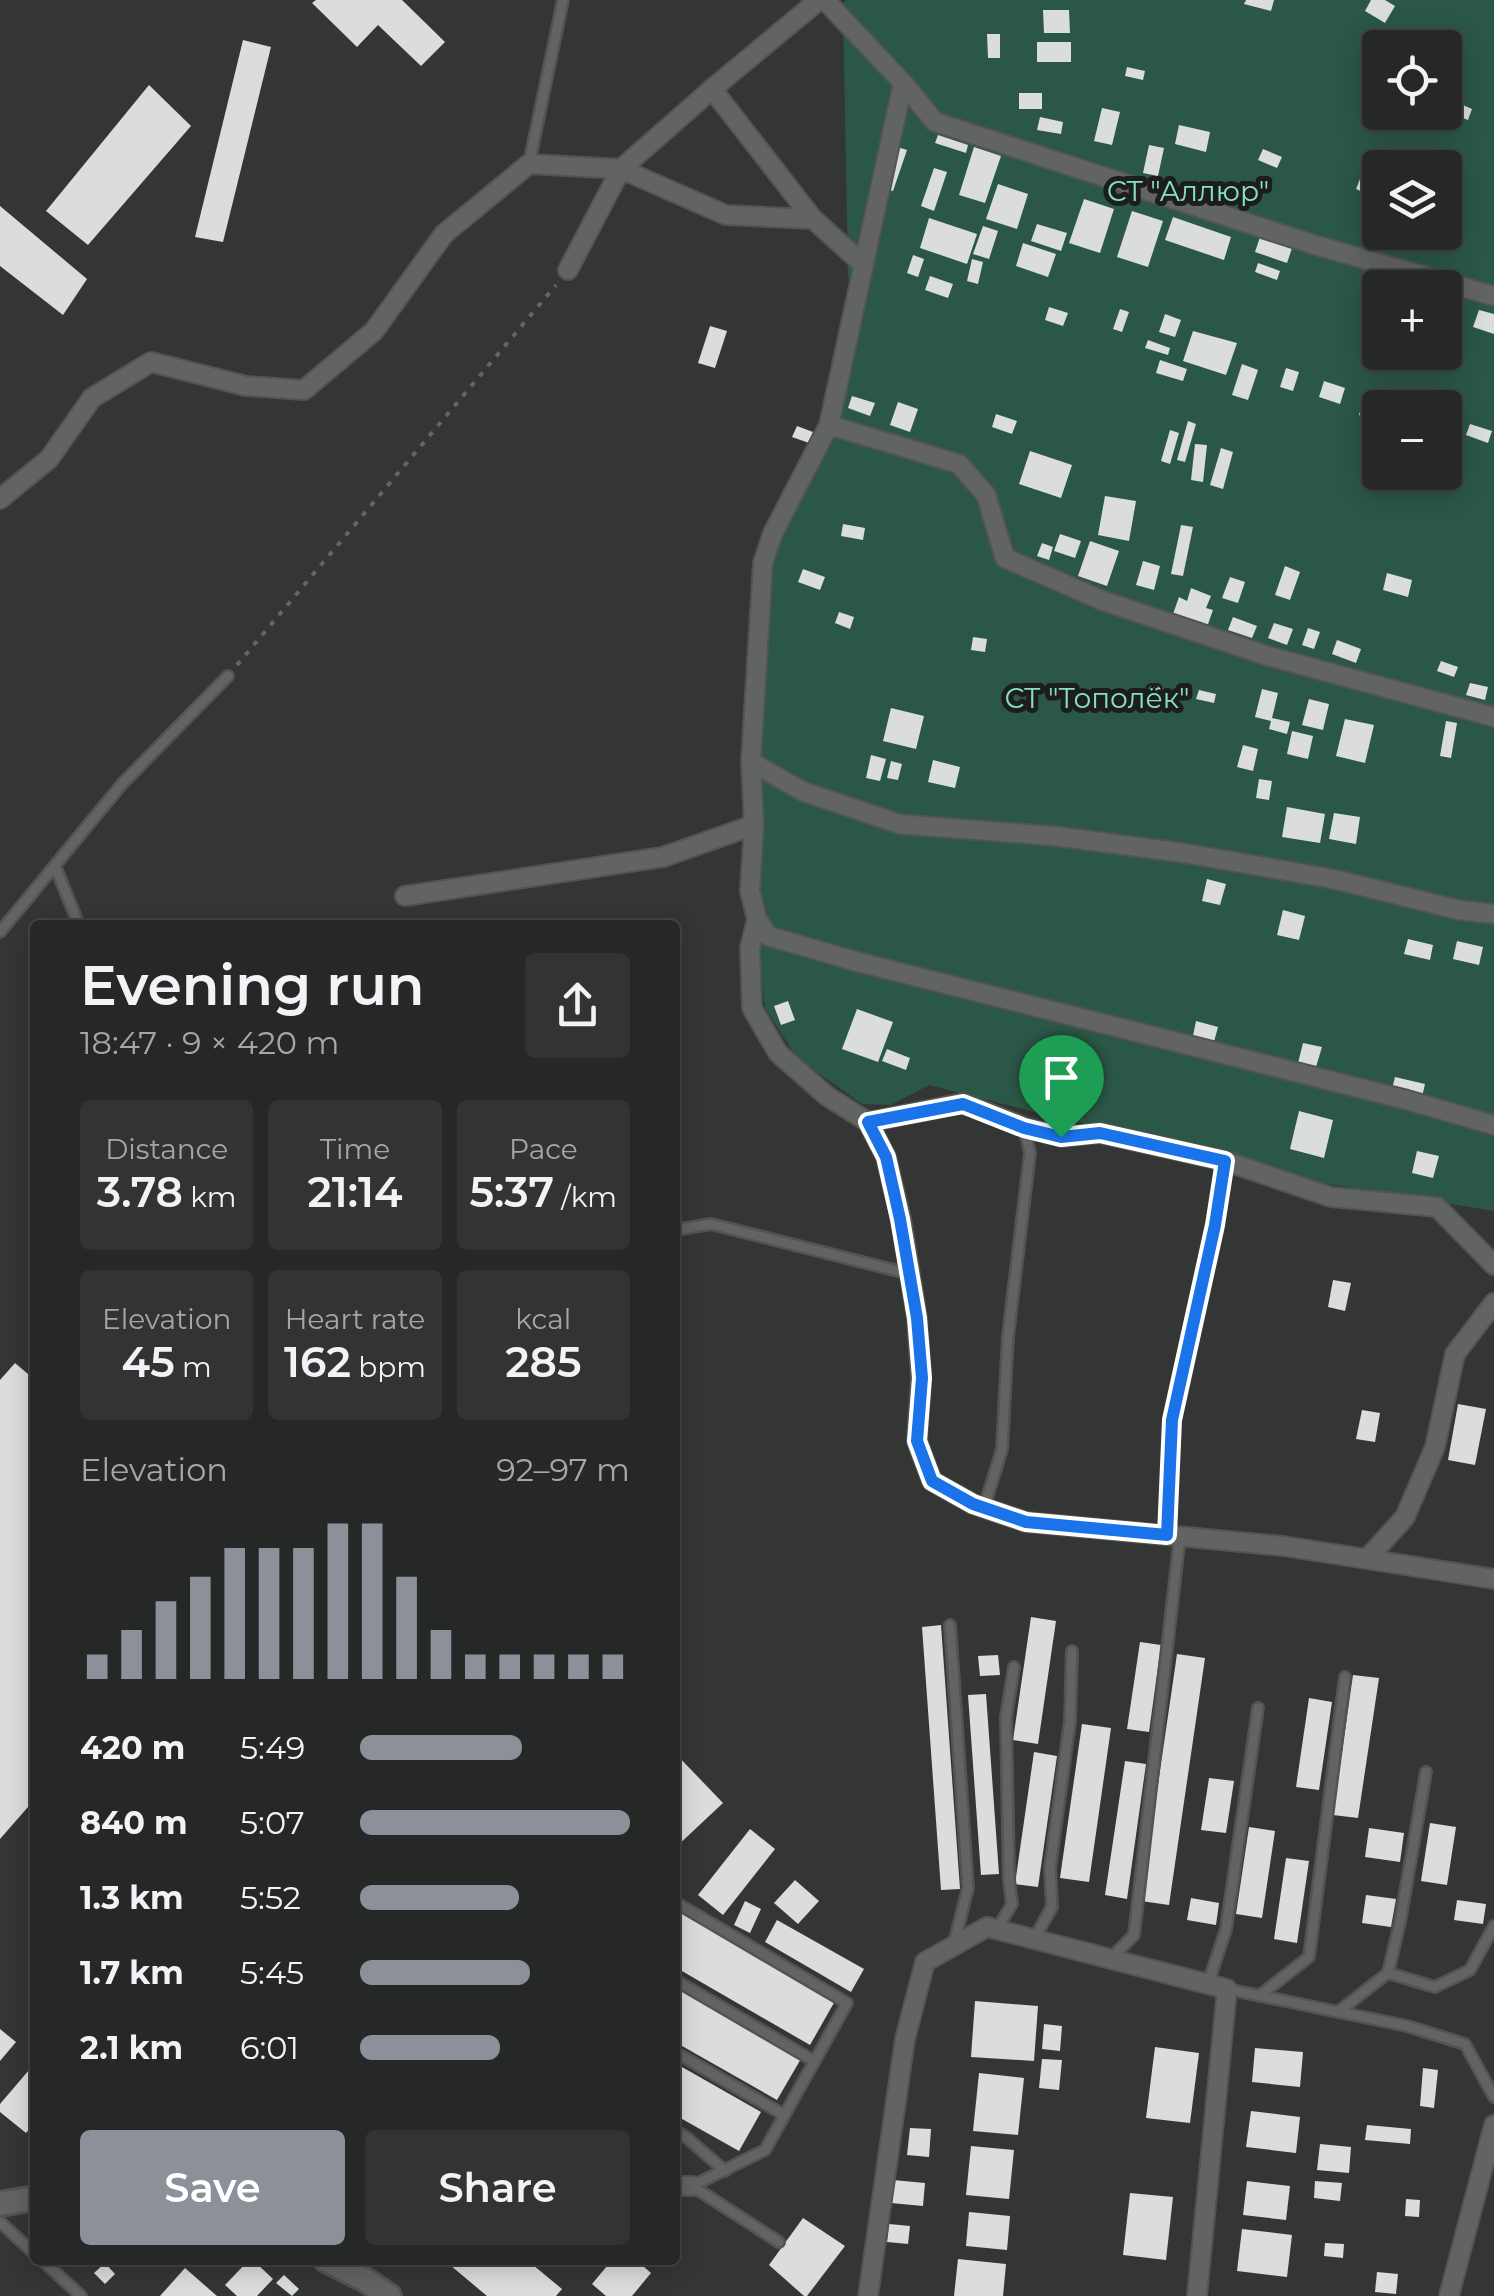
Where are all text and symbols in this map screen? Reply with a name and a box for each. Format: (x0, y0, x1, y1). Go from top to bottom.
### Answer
map controls (1362, 30, 1462, 490)
button: locate (1362, 30, 1462, 130)
button: layers (1362, 150, 1462, 250)
park label: СТ "Аллюр" (1107, 174, 1269, 208)
button: + (1362, 270, 1462, 370)
button: − (1362, 390, 1462, 490)
park label: СТ "Тополёк" (1004, 681, 1190, 715)
text: Evening run (80, 952, 425, 1019)
button: share (525, 953, 630, 1058)
text: 18:47 · 9 × 420 m (80, 1023, 339, 1062)
pin (1019, 1035, 1104, 1138)
icon: arrive (1034, 1050, 1089, 1105)
text: Distance (105, 1132, 228, 1166)
text: Time (320, 1132, 390, 1166)
text: Pace (509, 1132, 578, 1166)
text: 3.78 (97, 1166, 183, 1218)
text: 21:14 (307, 1166, 403, 1218)
text: 5:37 (470, 1166, 554, 1218)
text: km (183, 1180, 237, 1214)
text: /km (554, 1180, 617, 1214)
text: Elevation (102, 1302, 231, 1336)
text: Heart rate (285, 1302, 425, 1336)
text: kcal (515, 1302, 571, 1336)
text: 45 (122, 1336, 175, 1388)
text: 162 (284, 1336, 351, 1388)
text: 285 (505, 1336, 582, 1388)
text: m (175, 1350, 212, 1384)
text: bpm (351, 1350, 426, 1384)
text: Elevation (80, 1450, 228, 1489)
text: 92–97 m (496, 1450, 630, 1489)
text: 420 m (80, 1728, 185, 1767)
text: 5:49 (240, 1728, 305, 1767)
text: 840 m (80, 1803, 188, 1842)
text: 5:07 (240, 1803, 305, 1842)
text: 1.3 km (80, 1878, 184, 1917)
text: 5:52 (240, 1878, 301, 1917)
text: 1.7 km (80, 1953, 184, 1992)
text: 5:45 (240, 1953, 304, 1992)
text: 2.1 km (80, 2028, 183, 2067)
text: 6:01 (240, 2028, 299, 2067)
button: Save (80, 2130, 345, 2245)
button: Share (365, 2130, 630, 2245)

